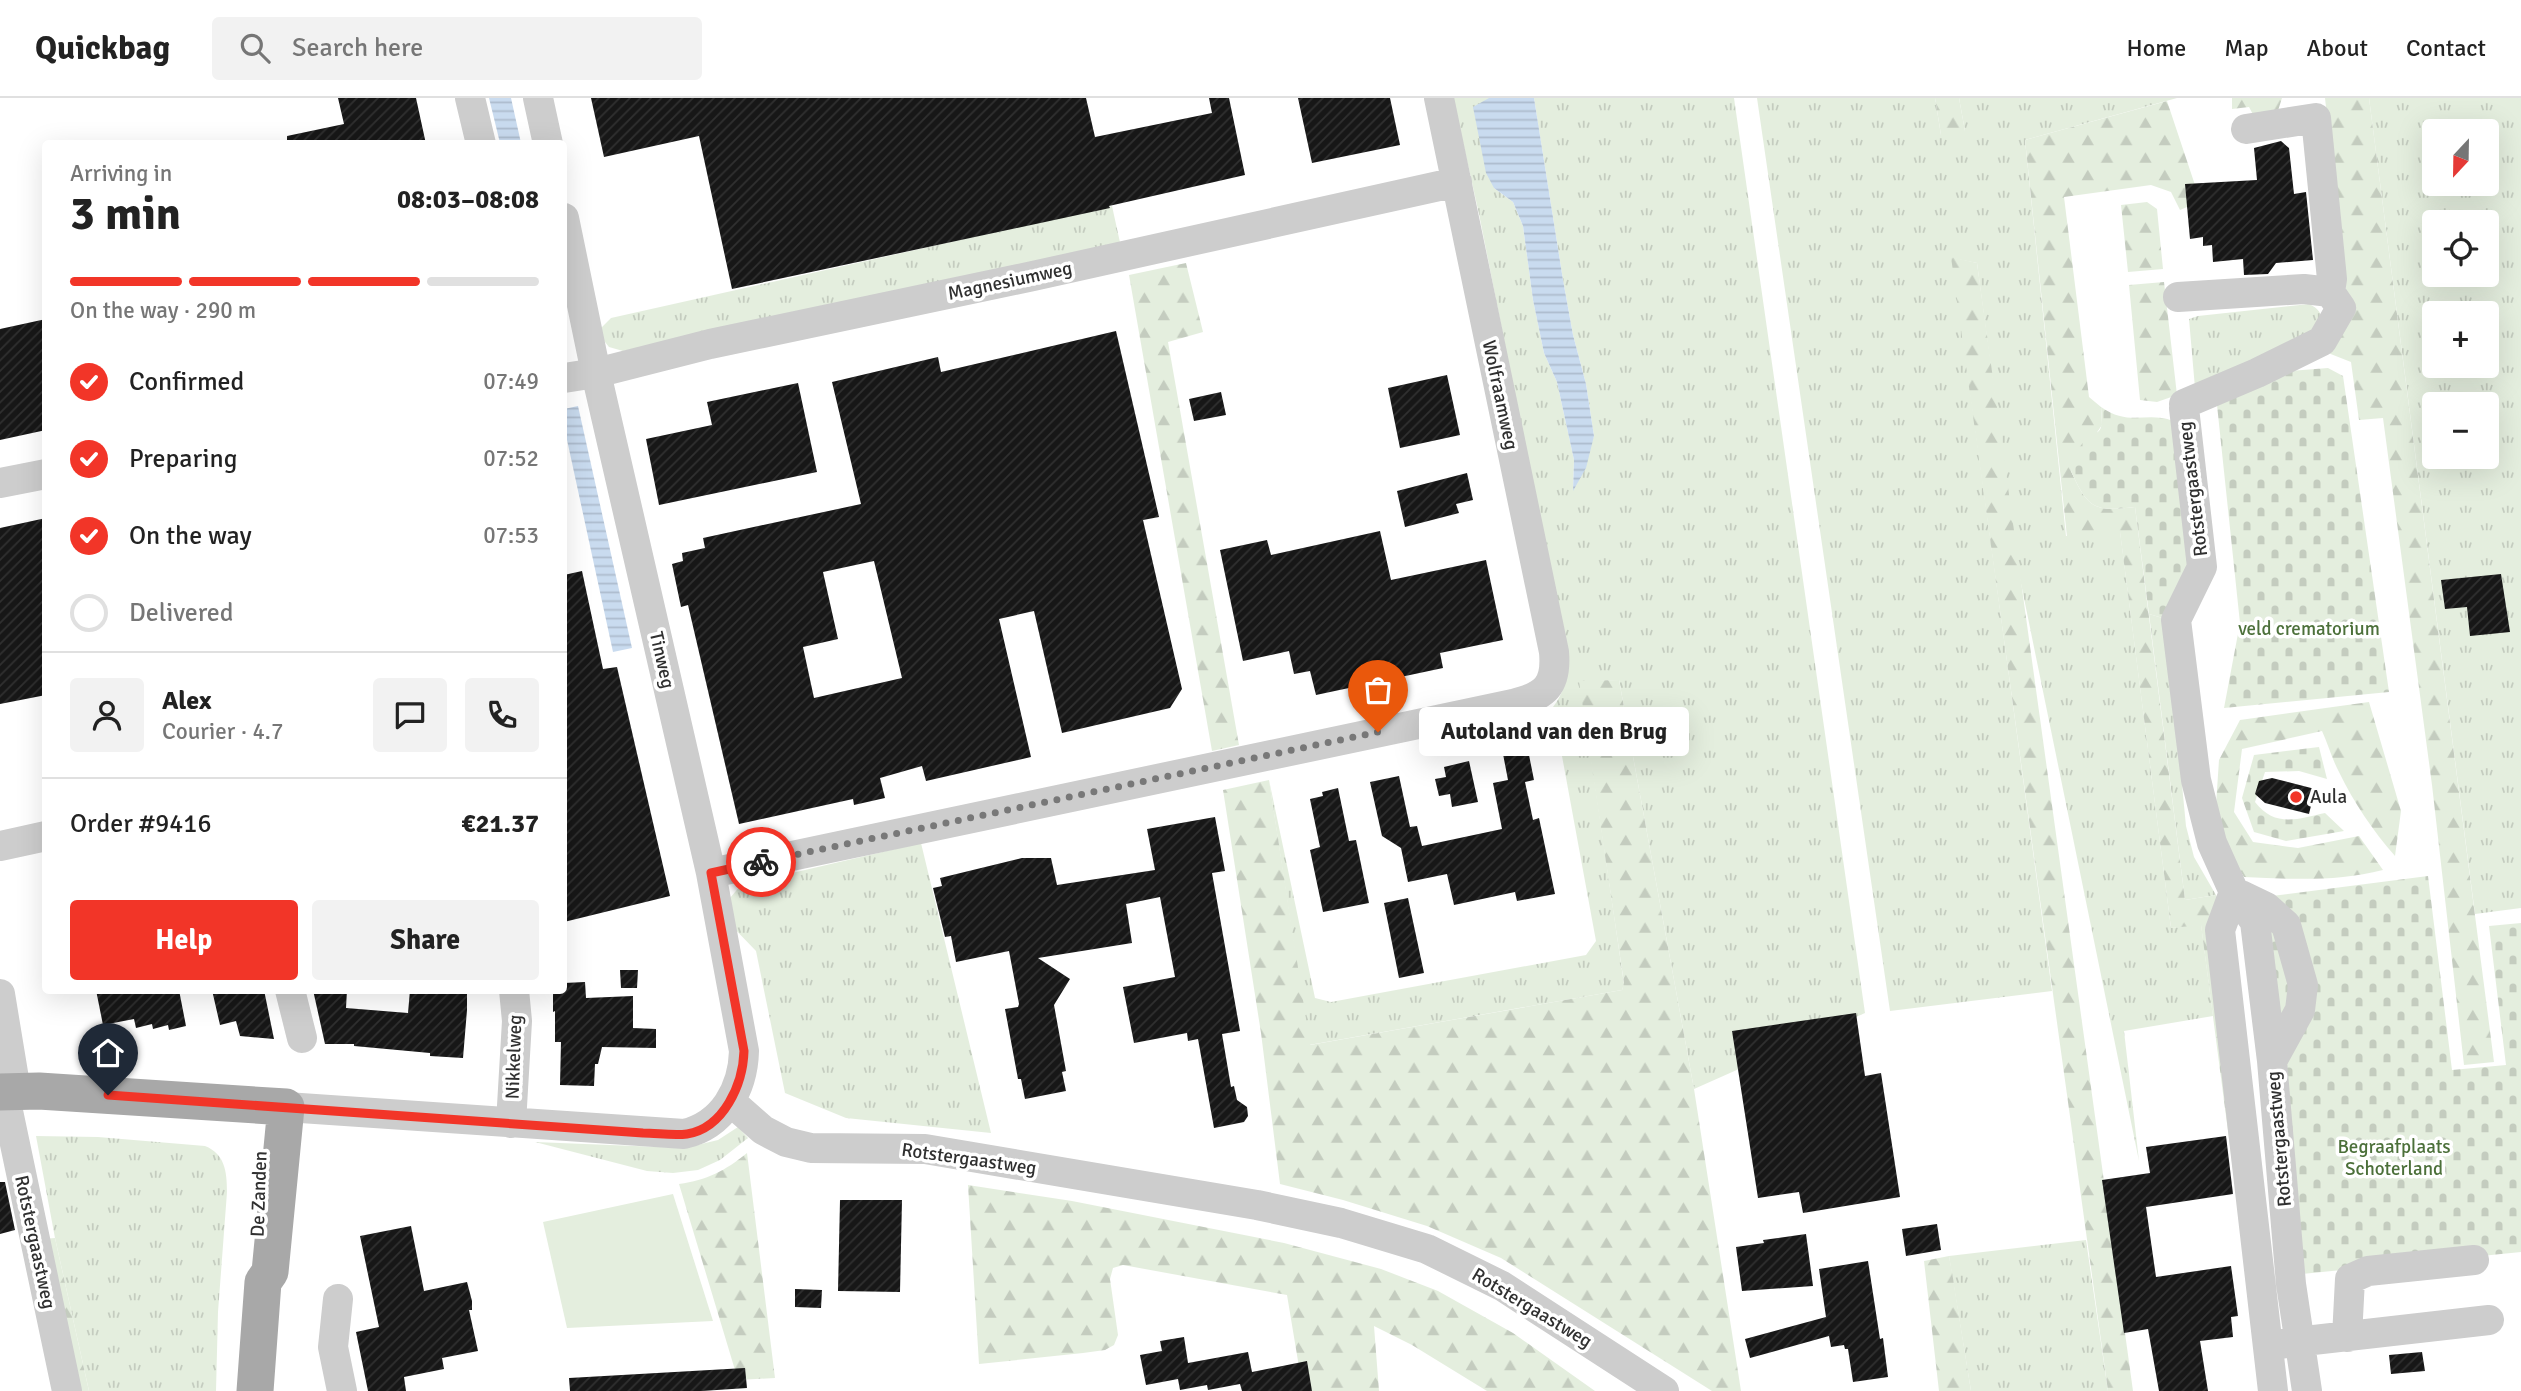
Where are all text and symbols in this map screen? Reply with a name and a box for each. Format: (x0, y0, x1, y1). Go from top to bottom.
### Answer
search box (212, 17, 702, 80)
text: Quickbag (35, 28, 170, 69)
icon: search (236, 29, 274, 67)
text: Search here (292, 32, 423, 64)
text: Home (2126, 33, 2186, 63)
text: Map (2224, 33, 2269, 63)
text: About (2307, 33, 2368, 63)
text: Contact (2406, 33, 2486, 63)
north arrow (2422, 119, 2499, 196)
map controls (2422, 119, 2499, 469)
text: Arriving in (70, 159, 172, 188)
text: 08:03–08:08 (397, 184, 539, 216)
text: 3 min (70, 186, 181, 242)
button: locate (2422, 210, 2499, 287)
street label: Magnesiumweg (946, 256, 1074, 306)
text: On the way · 290 m (70, 296, 256, 325)
button: + (2422, 301, 2499, 378)
street label: Wolfraamweg (1477, 338, 1523, 452)
icon: check (70, 363, 108, 401)
text: Confirmed (129, 366, 244, 398)
text: 07:49 (483, 367, 539, 396)
button: − (2422, 392, 2499, 469)
street label: Rotstergaastweg (2173, 420, 2213, 558)
icon: check (70, 440, 108, 478)
text: Preparing (129, 443, 237, 475)
text: 07:52 (483, 444, 539, 473)
icon: check (70, 517, 108, 555)
text: On the way (129, 520, 252, 552)
text: 07:53 (483, 521, 539, 550)
text: Delivered (129, 597, 234, 629)
park label: veld crematorium (2238, 617, 2380, 641)
street label: Tinweg (644, 629, 680, 691)
pin (1348, 660, 1408, 732)
icon: bag (1359, 671, 1397, 709)
button: person (70, 678, 144, 752)
button: chat (373, 678, 447, 752)
button: phone (465, 678, 539, 752)
text: Alex (162, 685, 212, 717)
callout: Autoland van den Brug (1420, 708, 1690, 756)
text: Courier · 4.7 (162, 717, 283, 746)
text: Autoland van den Brug (1441, 717, 1667, 746)
place label: Aula (2310, 785, 2347, 809)
marker: Aula (2288, 789, 2304, 805)
text: Order #9416 (70, 808, 211, 840)
text: €21.37 (461, 808, 539, 840)
courier (726, 827, 796, 897)
icon: bike (742, 843, 780, 881)
button: Help (70, 900, 298, 980)
button: Share (312, 900, 539, 980)
street label: Nikkelweg (501, 1014, 527, 1100)
pin (78, 1023, 138, 1095)
icon: home (89, 1034, 127, 1072)
street label: Rotstergaastweg (2261, 1070, 2297, 1208)
park label: Begraafplaats Schoterland (2337, 1135, 2451, 1181)
street label: Rotstergaastweg (900, 1138, 1038, 1180)
street label: De Zanden (246, 1150, 272, 1238)
street label: Rotstergaastweg (9, 1173, 61, 1311)
street label: Rotstergaastweg (1468, 1263, 1596, 1353)

